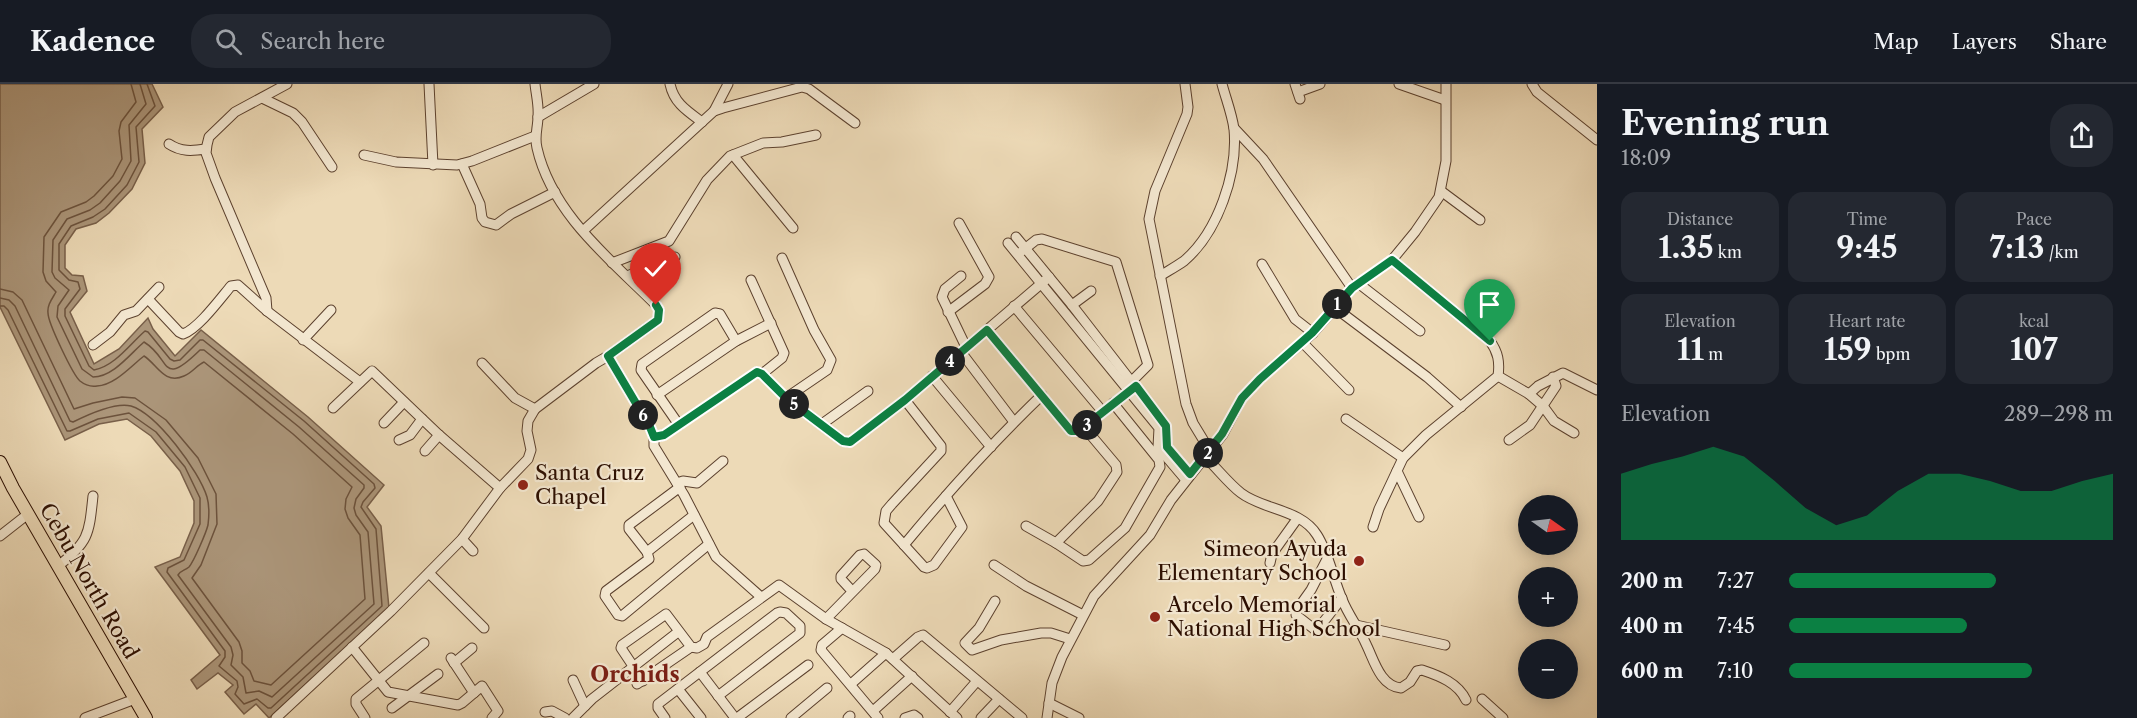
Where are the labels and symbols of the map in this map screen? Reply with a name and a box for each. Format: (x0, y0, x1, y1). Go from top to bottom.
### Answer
pin (630, 243, 681, 305)
pin (1464, 279, 1515, 341)
pin: 1 (1322, 289, 1352, 319)
pin: 4 (935, 346, 965, 376)
pin: 5 (779, 389, 809, 419)
pin: 6 (628, 400, 658, 430)
pin: 3 (1072, 410, 1102, 440)
pin: 2 (1193, 438, 1223, 468)
place label: Santa Cruz Chapel (535, 460, 644, 509)
marker: Santa Cruz Chapel (516, 478, 530, 492)
north arrow (1518, 495, 1578, 555)
street label: Cebu North Road (35, 498, 144, 663)
place label: Simeon Ayuda Elementary School (1157, 536, 1348, 585)
marker: Simeon Ayuda Elementary School (1352, 554, 1366, 568)
place label: Arcelo Memorial National High School (1166, 592, 1381, 641)
marker: Arcelo Memorial National High School (1148, 610, 1162, 624)
district label: Orchids (590, 661, 680, 688)

